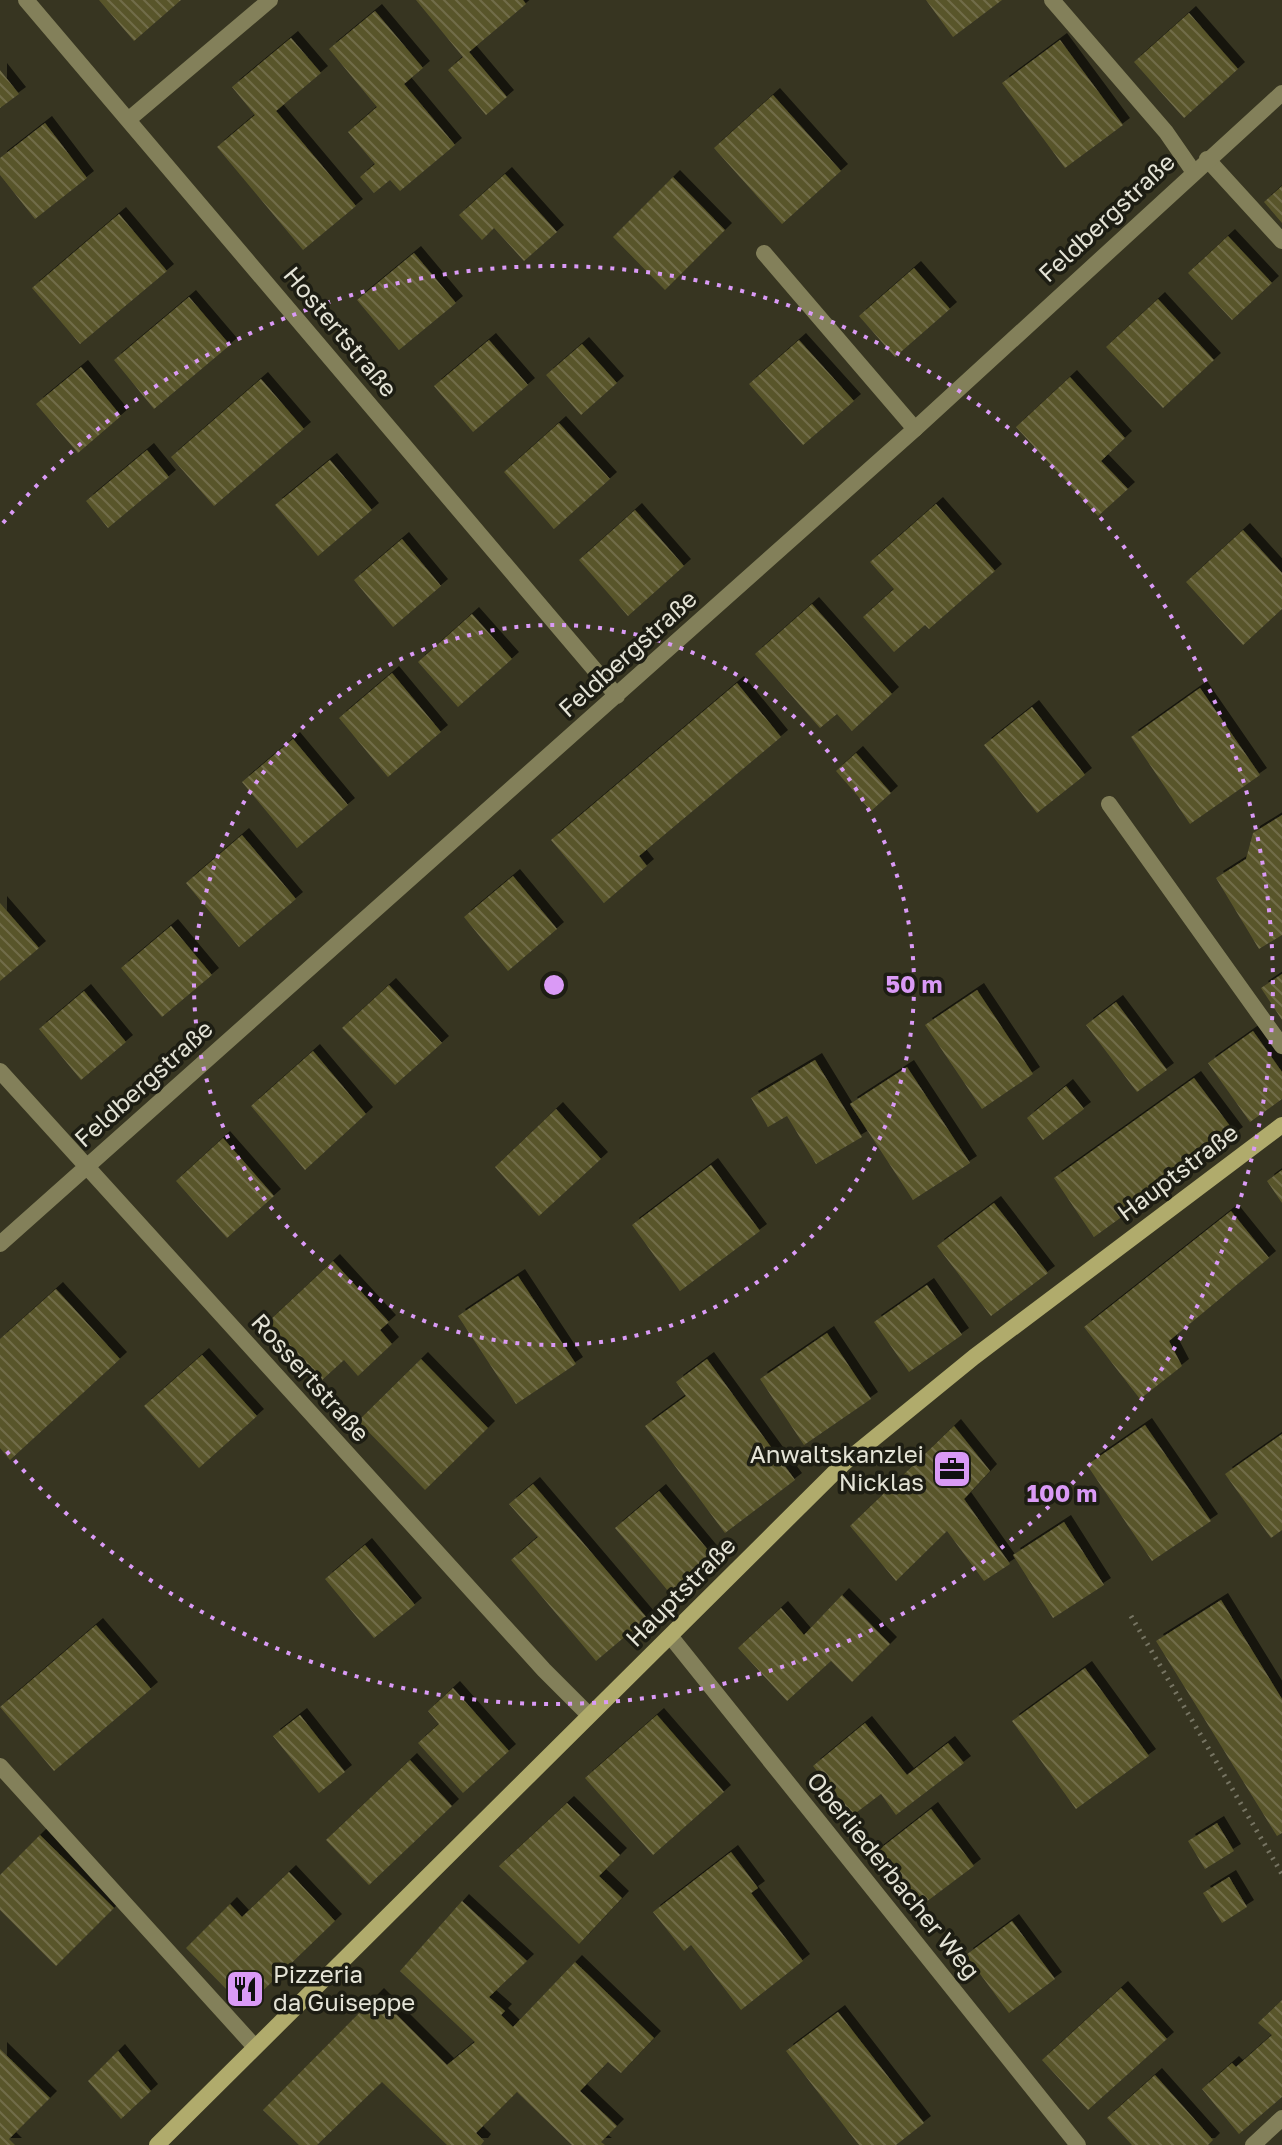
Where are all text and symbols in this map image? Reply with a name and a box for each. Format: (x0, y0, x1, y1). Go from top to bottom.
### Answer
street label: Feldbergstraße (1032, 146, 1180, 287)
street label: Hostertstraße (278, 260, 404, 402)
street label: Feldbergstraße (552, 583, 702, 722)
text: 50 m (885, 969, 943, 998)
centre of rings (540, 971, 568, 999)
street label: Feldbergstraße (68, 1013, 218, 1152)
street label: Hauptstraße (1111, 1117, 1243, 1227)
street label: Rossertstraße (246, 1307, 376, 1447)
place label: Anwaltskanzlei Nicklas (750, 1439, 924, 1496)
office icon: Anwaltskanzlei Nicklas (931, 1448, 973, 1490)
text: 100 m (1027, 1478, 1097, 1507)
street label: Hauptstraße (619, 1530, 741, 1652)
street label: Oberliederbacher Weg (802, 1766, 987, 1984)
place label: Pizzeria da Guiseppe (273, 1959, 415, 2016)
restaurant icon: Pizzeria da Guiseppe (224, 1968, 266, 2010)

